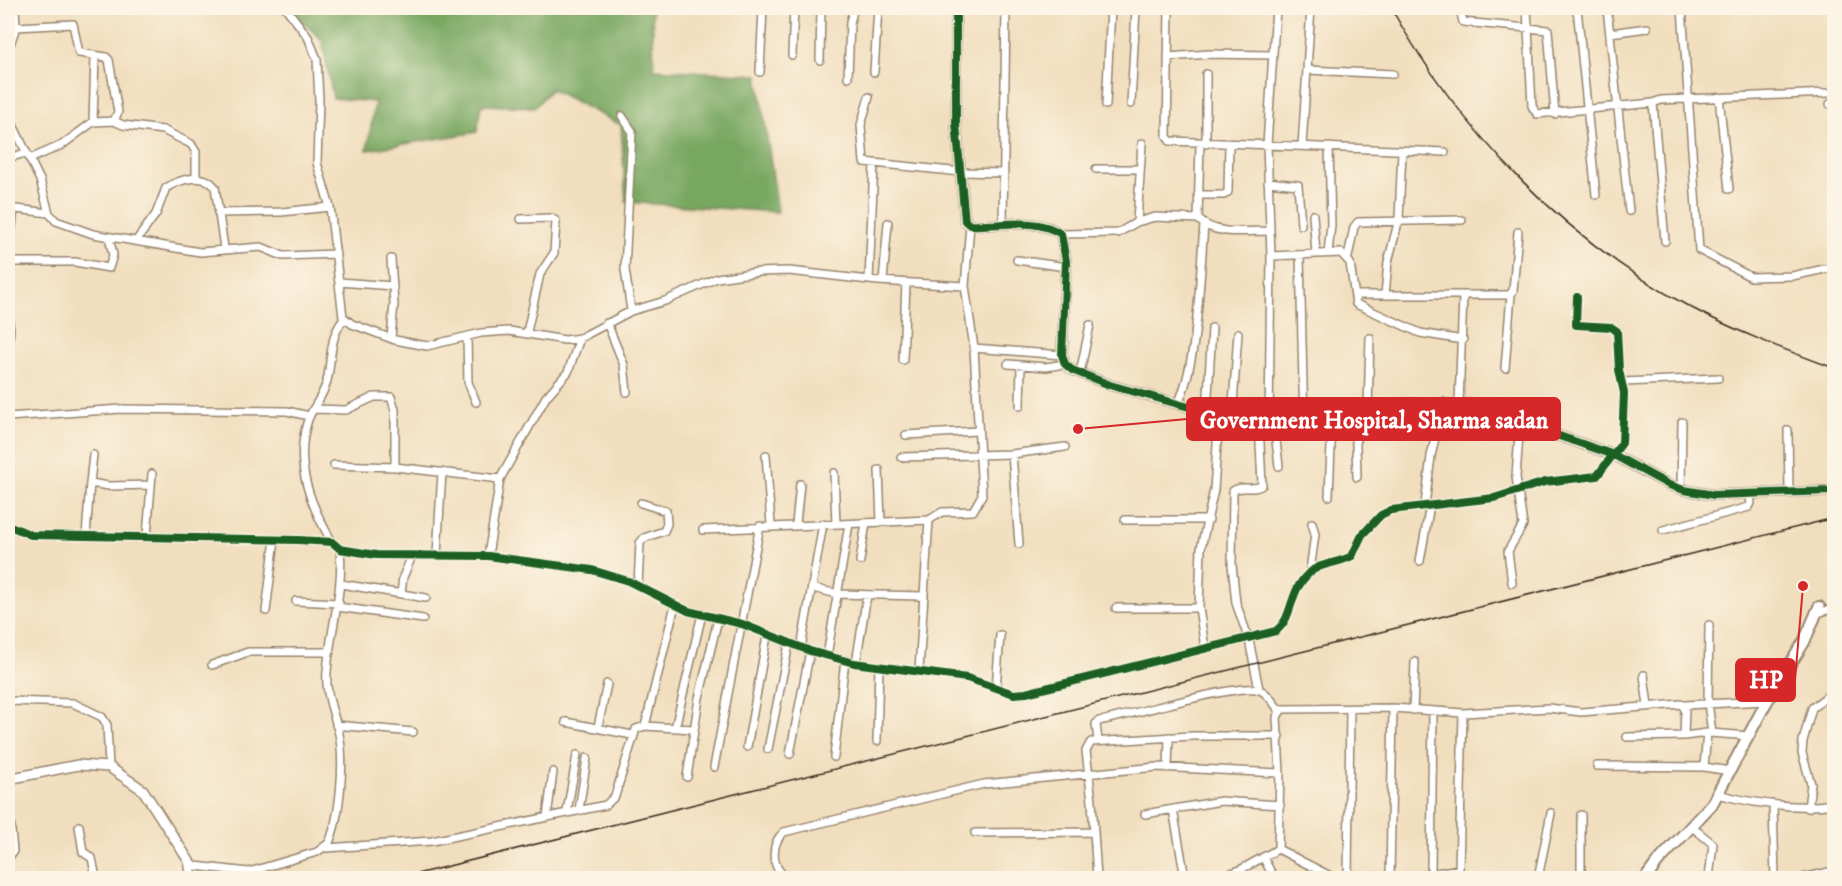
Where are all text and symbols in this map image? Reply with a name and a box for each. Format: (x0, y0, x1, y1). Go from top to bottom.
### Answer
callout: Government Hospital, Sharma sadan (1187, 398, 1560, 440)
text: Government Hospital, Sharma sadan (1200, 406, 1549, 436)
callout: HP (1736, 659, 1795, 701)
text: HP (1749, 666, 1783, 696)

